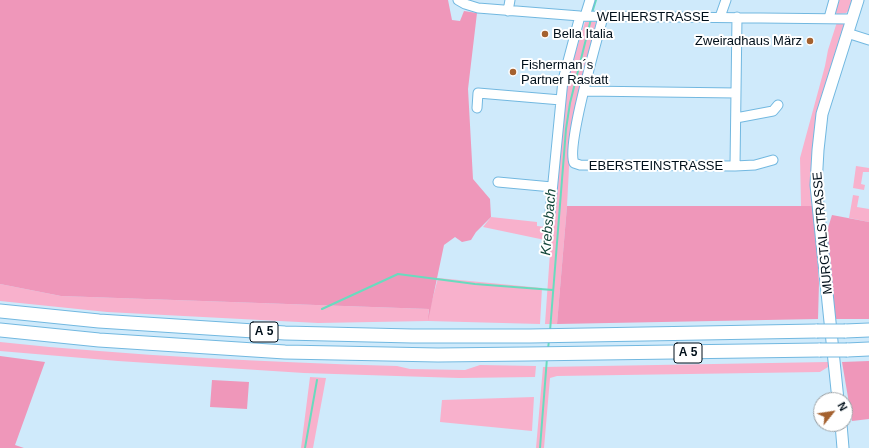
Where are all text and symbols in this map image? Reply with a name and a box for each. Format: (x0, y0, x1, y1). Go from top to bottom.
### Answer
street label: WEIHERSTRASSE (597, 9, 709, 25)
place label: Bella Italia (553, 26, 613, 42)
marker: Bella Italia (540, 29, 550, 39)
place label: Zweiradhaus März (695, 33, 802, 49)
marker: Zweiradhaus März (805, 36, 815, 46)
place label: Fisherman´s Partner Rastatt (521, 57, 608, 88)
marker: Fisherman´s Partner Rastatt (508, 67, 518, 77)
street label: EBERSTEINSTRASSE (589, 158, 723, 174)
street label: MURGTALSTRASSE (810, 171, 836, 295)
water label: Krebsbach (538, 188, 560, 256)
road number: A 5 (250, 322, 278, 342)
road number: A 5 (674, 343, 702, 363)
north arrow (813, 392, 853, 432)
text: N (835, 400, 850, 413)

